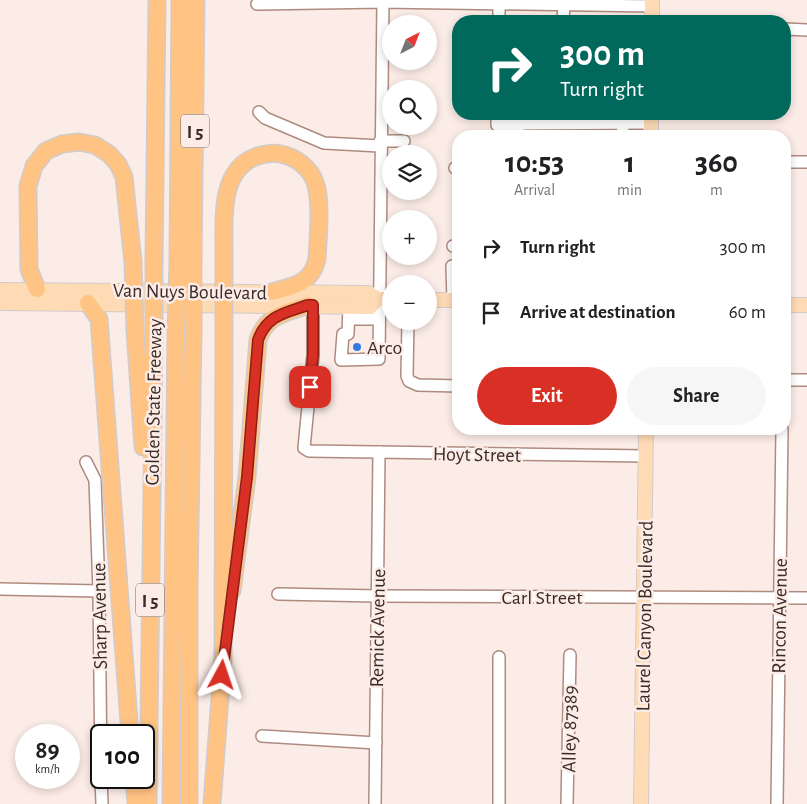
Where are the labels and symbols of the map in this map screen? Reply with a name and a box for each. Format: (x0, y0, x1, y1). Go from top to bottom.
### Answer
north arrow (382, 15, 438, 70)
road number: I 5 (181, 114, 209, 148)
street label: Van Nuys Boulevard (113, 281, 267, 303)
street label: Golden State Freeway (143, 318, 165, 486)
place label: Arco (367, 338, 402, 358)
marker: Arco (351, 341, 363, 353)
pin (289, 366, 331, 408)
street label: Hoyt Street (433, 444, 522, 466)
street label: Laurel Canyon Boulevard (633, 520, 657, 712)
street label: Rincon Avenue (769, 558, 791, 674)
street label: Sharp Avenue (89, 562, 111, 670)
street label: Remick Avenue (367, 568, 389, 688)
road number: I 5 (136, 584, 164, 616)
street label: Carl Street (501, 588, 583, 608)
position arrow (195, 648, 247, 700)
street label: Alley 87389 (559, 685, 581, 773)
speed limit sign: 100 (90, 724, 155, 789)

